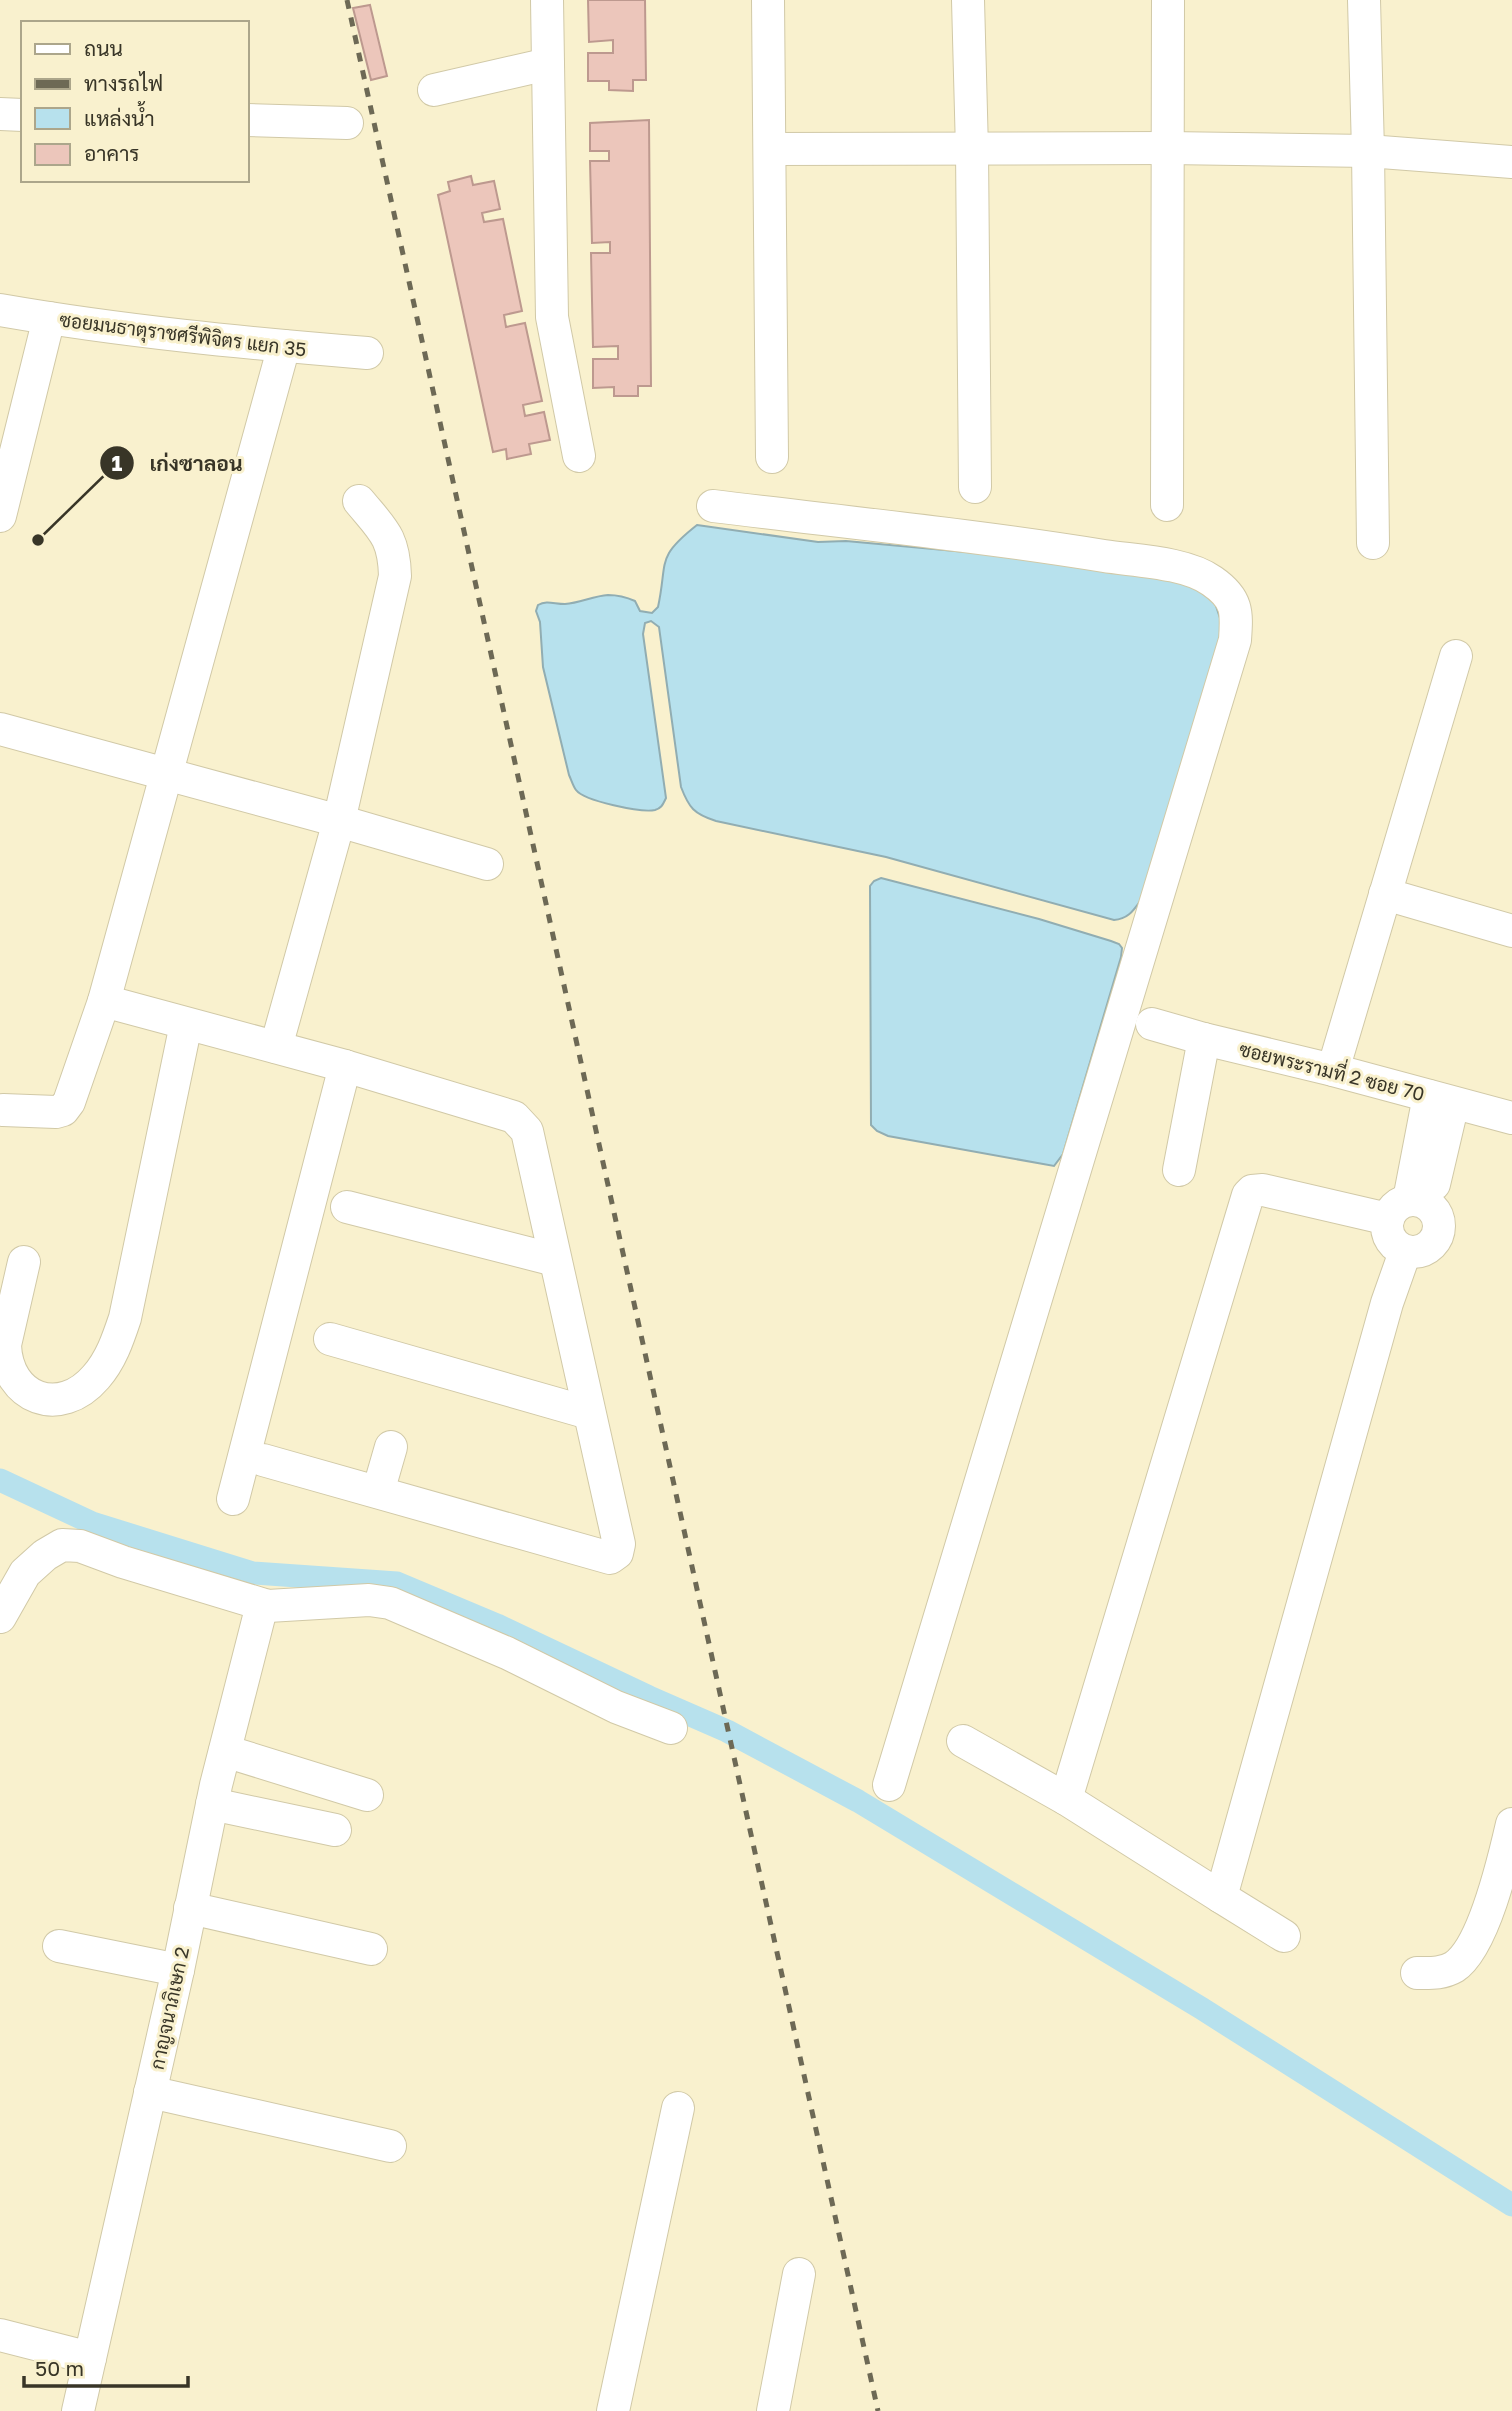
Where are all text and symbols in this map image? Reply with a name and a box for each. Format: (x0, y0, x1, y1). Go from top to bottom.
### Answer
legend (21, 21, 248, 182)
text: ถนน (84, 35, 123, 61)
text: ทางรถไฟ (84, 70, 163, 96)
text: แหล่งน้ำ (84, 101, 155, 131)
text: อาคาร (84, 140, 140, 166)
street label: ซอยมนธาตุราชศรีพิจิตร แยก 35 (58, 307, 308, 363)
callout: เก่งซาลอน (100, 442, 256, 484)
text: 1 (112, 450, 123, 476)
text: เก่งซาลอน (149, 450, 243, 476)
street label: ซอยพระรามที่ 2 ซอย 70 (1237, 1032, 1428, 1105)
street label: กาญจนาภิเษก 2 (145, 1944, 194, 2072)
scale bar (24, 2344, 189, 2388)
text: 50 m (35, 2355, 84, 2381)

